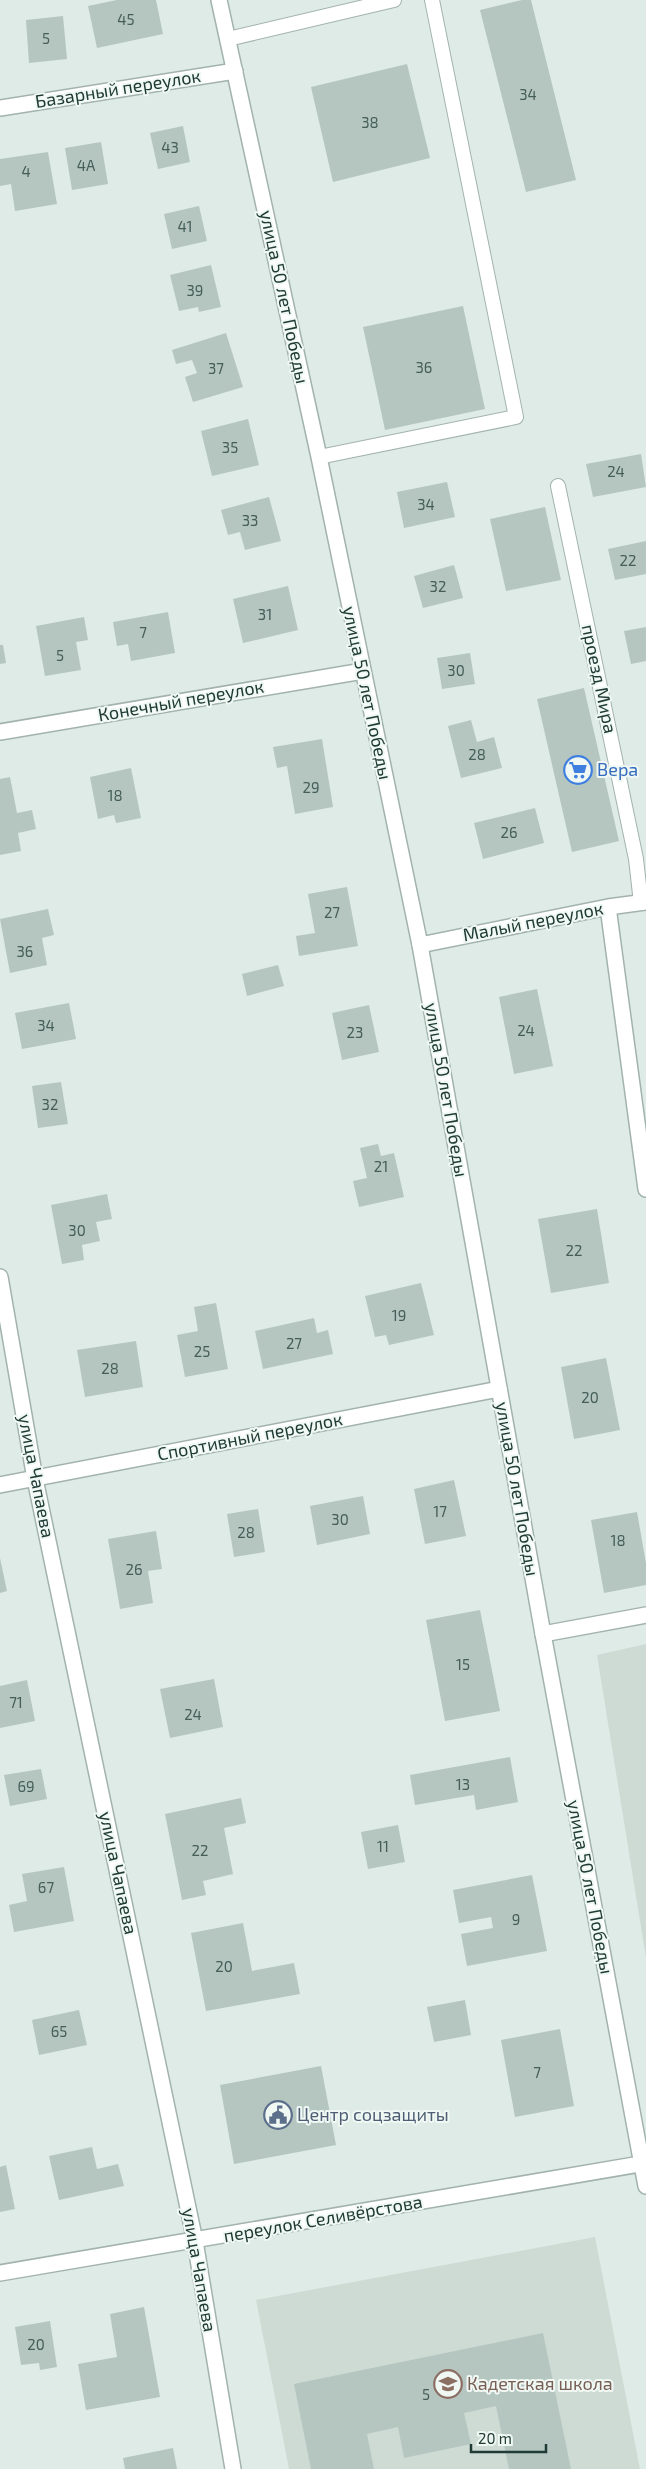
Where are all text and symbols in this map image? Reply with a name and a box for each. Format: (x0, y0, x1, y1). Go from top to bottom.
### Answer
house number: 45 (117, 10, 135, 28)
house number: 5 (42, 29, 50, 47)
street label: Базарный переулок (33, 64, 203, 112)
house number: 34 (519, 85, 537, 103)
house number: 38 (361, 113, 379, 131)
house number: 43 (161, 138, 179, 156)
house number: 4А (77, 156, 96, 174)
house number: 4 (21, 162, 31, 180)
street label: улица 50 лет Победы (256, 208, 314, 386)
house number: 41 (177, 217, 193, 235)
house number: 39 (187, 281, 203, 299)
house number: 36 (416, 358, 432, 376)
house number: 37 (208, 359, 224, 377)
house number: 35 (222, 438, 238, 456)
house number: 24 (607, 462, 625, 480)
house number: 34 (417, 495, 435, 513)
house number: 33 (242, 511, 258, 529)
house number: 22 (620, 551, 636, 569)
house number: 32 (430, 577, 446, 595)
street label: улица 50 лет Победы (339, 604, 397, 782)
house number: 31 (258, 605, 272, 623)
street label: проезд Мира (578, 622, 622, 735)
house number: 7 (139, 623, 147, 641)
house number: 5 (56, 646, 64, 664)
house number: 30 (447, 661, 465, 679)
street label: Конечный переулок (96, 675, 266, 725)
house number: 28 (468, 745, 486, 763)
supermarket icon: Вера (563, 755, 593, 785)
place label: Вера (597, 758, 638, 780)
house number: 29 (302, 778, 320, 796)
house number: 18 (107, 786, 123, 804)
house number: 26 (500, 823, 518, 841)
street label: Малый переулок (461, 897, 605, 945)
house number: 27 (324, 903, 340, 921)
house number: 36 (17, 942, 33, 960)
street label: улица 50 лет Победы (421, 1001, 473, 1179)
house number: 34 (37, 1016, 55, 1034)
house number: 24 (517, 1021, 535, 1039)
house number: 23 (347, 1023, 363, 1041)
house number: 32 (42, 1095, 58, 1113)
house number: 21 (374, 1157, 388, 1175)
house number: 30 (68, 1221, 86, 1239)
house number: 22 (566, 1241, 582, 1259)
house number: 19 (392, 1306, 406, 1324)
house number: 27 (286, 1334, 302, 1352)
house number: 25 (194, 1342, 210, 1360)
house number: 28 (101, 1359, 119, 1377)
house number: 20 (581, 1388, 599, 1406)
street label: улица 50 лет Победы (492, 1400, 544, 1578)
street label: Спортивный переулок (155, 1407, 345, 1465)
street label: улица Чапаева (14, 1412, 60, 1539)
house number: 17 (433, 1502, 447, 1520)
house number: 30 (331, 1510, 349, 1528)
house number: 28 (237, 1523, 255, 1541)
house number: 18 (610, 1531, 626, 1549)
house number: 26 (125, 1560, 143, 1578)
house number: 15 (456, 1655, 470, 1673)
house number: 71 (9, 1693, 23, 1711)
house number: 24 (184, 1705, 202, 1723)
house number: 13 (456, 1775, 470, 1793)
house number: 69 (17, 1777, 35, 1795)
street label: улица 50 лет Победы (563, 1798, 619, 1976)
street label: улица Чапаева (95, 1809, 143, 1936)
house number: 11 (377, 1837, 389, 1855)
house number: 22 (192, 1841, 208, 1859)
house number: 67 (38, 1878, 54, 1896)
house number: 9 (512, 1910, 520, 1928)
house number: 20 (215, 1957, 233, 1975)
house number: 65 (51, 2022, 67, 2040)
house number: 7 (533, 2063, 541, 2081)
public building icon: Центр соцзащиты (263, 2100, 293, 2130)
place label: Центр соцзащиты (297, 2103, 449, 2125)
street label: переулок Селивёрстова (222, 2190, 424, 2246)
street label: улица Чапаева (178, 2206, 222, 2333)
house number: 20 (27, 2335, 45, 2353)
school or university icon: Кадетская школа (433, 2369, 463, 2399)
place label: Кадетская школа (467, 2372, 613, 2394)
house number: 5 (422, 2385, 430, 2403)
scale bar (471, 2422, 546, 2454)
text: 20 m (478, 2429, 512, 2447)

